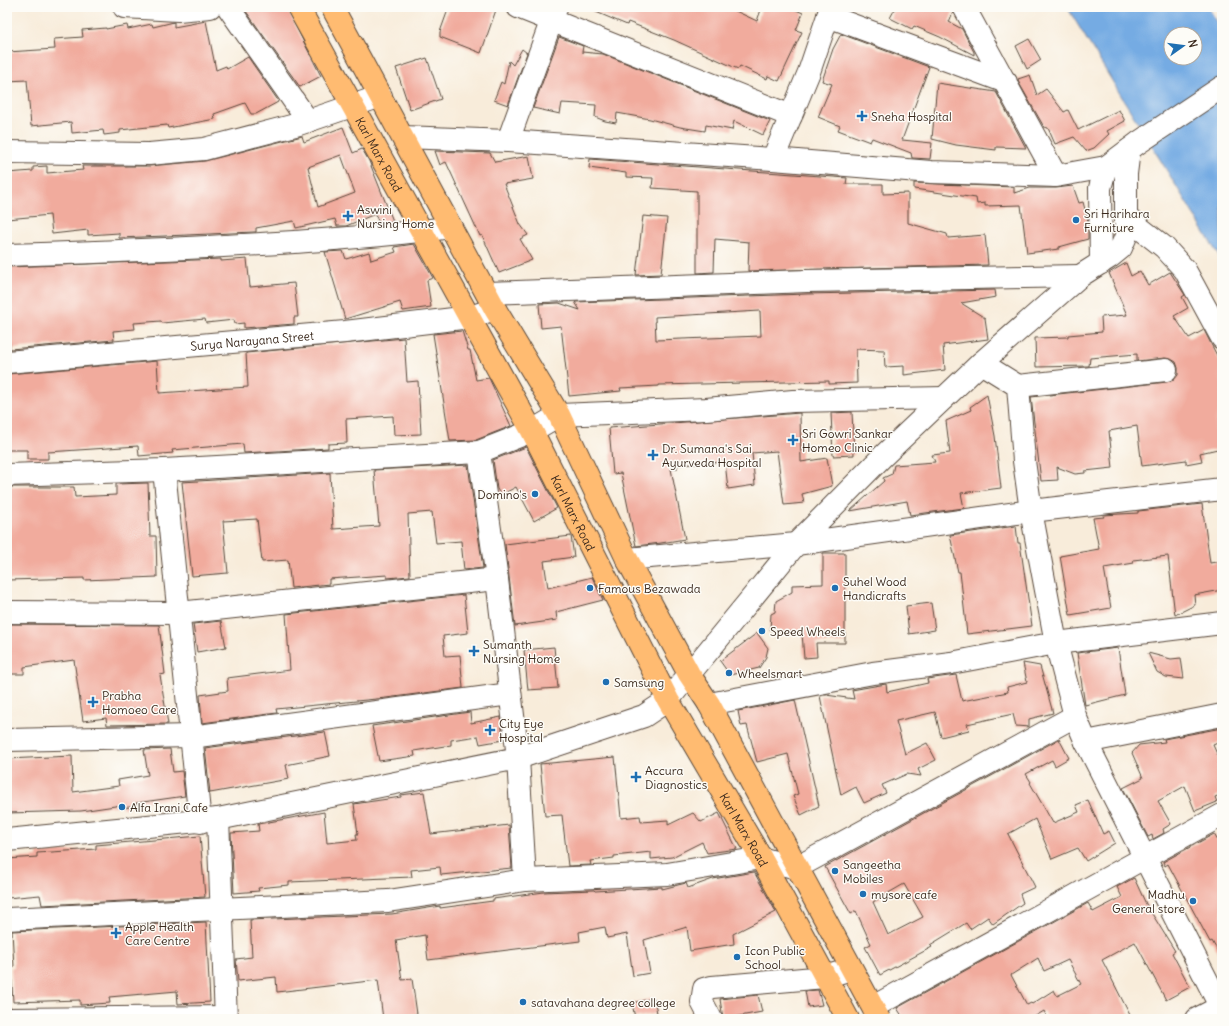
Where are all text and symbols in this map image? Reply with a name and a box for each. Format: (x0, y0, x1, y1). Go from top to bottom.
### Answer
north arrow (1163, 26, 1203, 66)
text: N (1185, 38, 1200, 49)
place label: Sneha Hospital (871, 109, 952, 124)
marker: Sneha Hospital (856, 110, 868, 122)
street label: Karl Marx Road (353, 114, 406, 194)
place label: Aswini Nursing Home (357, 202, 434, 231)
place label: Sri Harihara Furniture (1084, 206, 1150, 235)
marker: Aswini Nursing Home (342, 210, 354, 222)
marker: Sri Harihara Furniture (1071, 215, 1081, 225)
street label: Surya Narayana Street (190, 327, 315, 353)
place label: Sri Gowri Sankar Homeo Clinic (802, 426, 893, 455)
marker: Sri Gowri Sankar Homeo Clinic (787, 434, 799, 446)
place label: Dr. Sumana's Sai Ayurveda Hospital (662, 441, 761, 470)
marker: Dr. Sumana's Sai Ayurveda Hospital (647, 449, 659, 461)
street label: Karl Marx Road (548, 472, 599, 553)
place label: Domino's (477, 487, 527, 502)
marker: Domino's (530, 489, 540, 499)
place label: Suhel Wood Handicrafts (843, 574, 907, 603)
place label: Famous Bezawada (598, 581, 701, 596)
marker: Famous Bezawada (585, 583, 595, 593)
marker: Suhel Wood Handicrafts (830, 583, 840, 593)
place label: Speed Wheels (770, 624, 845, 639)
marker: Speed Wheels (757, 626, 767, 636)
place label: Sumanth Nursing Home (483, 637, 560, 666)
marker: Sumanth Nursing Home (468, 645, 480, 657)
place label: Wheelsmart (737, 666, 802, 681)
marker: Wheelsmart (724, 668, 734, 678)
place label: Samsung (614, 675, 664, 690)
marker: Samsung (601, 677, 611, 687)
place label: Prabha Homoeo Care (102, 688, 176, 717)
marker: Prabha Homoeo Care (87, 696, 99, 708)
place label: City Eye Hospital (499, 716, 543, 745)
marker: City Eye Hospital (484, 724, 496, 736)
place label: Accura Diagnostics (645, 763, 707, 792)
marker: Accura Diagnostics (630, 771, 642, 783)
street label: Karl Marx Road (717, 790, 772, 869)
place label: Alfa Irani Cafe (130, 800, 208, 815)
marker: Alfa Irani Cafe (117, 802, 127, 812)
place label: Sangeetha Mobiles (843, 857, 901, 886)
marker: Sangeetha Mobiles (830, 866, 840, 876)
place label: mysore cafe (871, 887, 937, 902)
place label: Madhu General store (1112, 887, 1185, 916)
marker: mysore cafe (858, 889, 868, 899)
marker: Madhu General store (1188, 896, 1198, 906)
place label: Apple Health Care Centre (125, 919, 194, 948)
marker: Apple Health Care Centre (110, 927, 122, 939)
place label: Icon Public School (745, 943, 805, 972)
marker: Icon Public School (732, 952, 742, 962)
place label: satavahana degree college (531, 995, 676, 1010)
marker: satavahana degree college (518, 997, 528, 1007)

